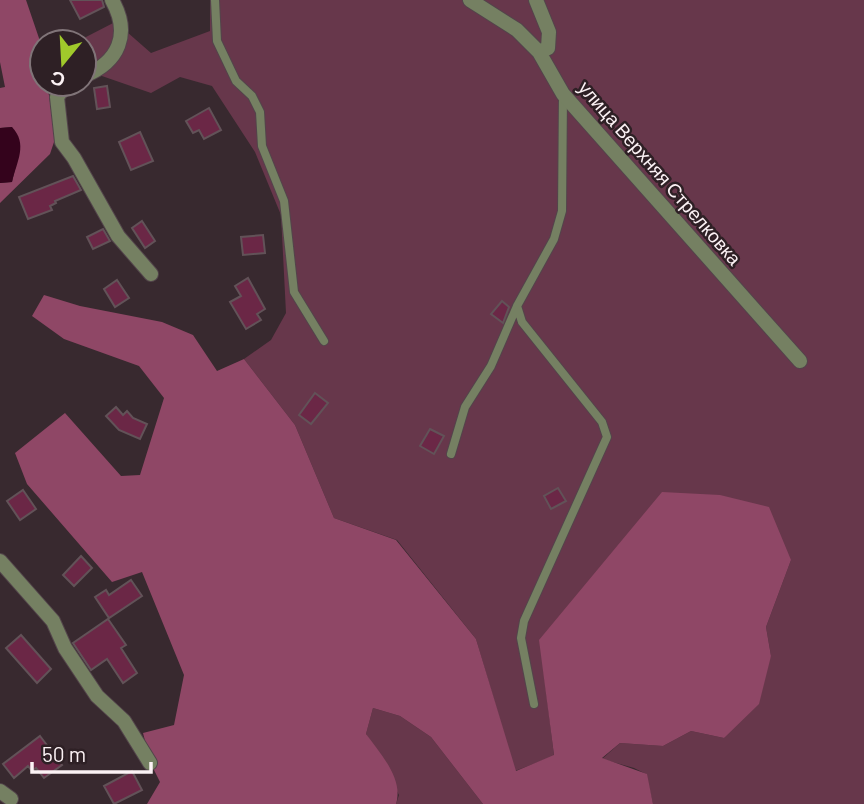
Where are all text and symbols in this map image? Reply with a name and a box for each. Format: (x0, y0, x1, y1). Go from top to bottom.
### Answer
north arrow (28, 28, 98, 98)
text: С (47, 67, 68, 93)
street label: улица Верхняя Стрелковка (574, 76, 747, 270)
scale bar (32, 730, 150, 774)
text: 50 m (42, 741, 86, 766)

